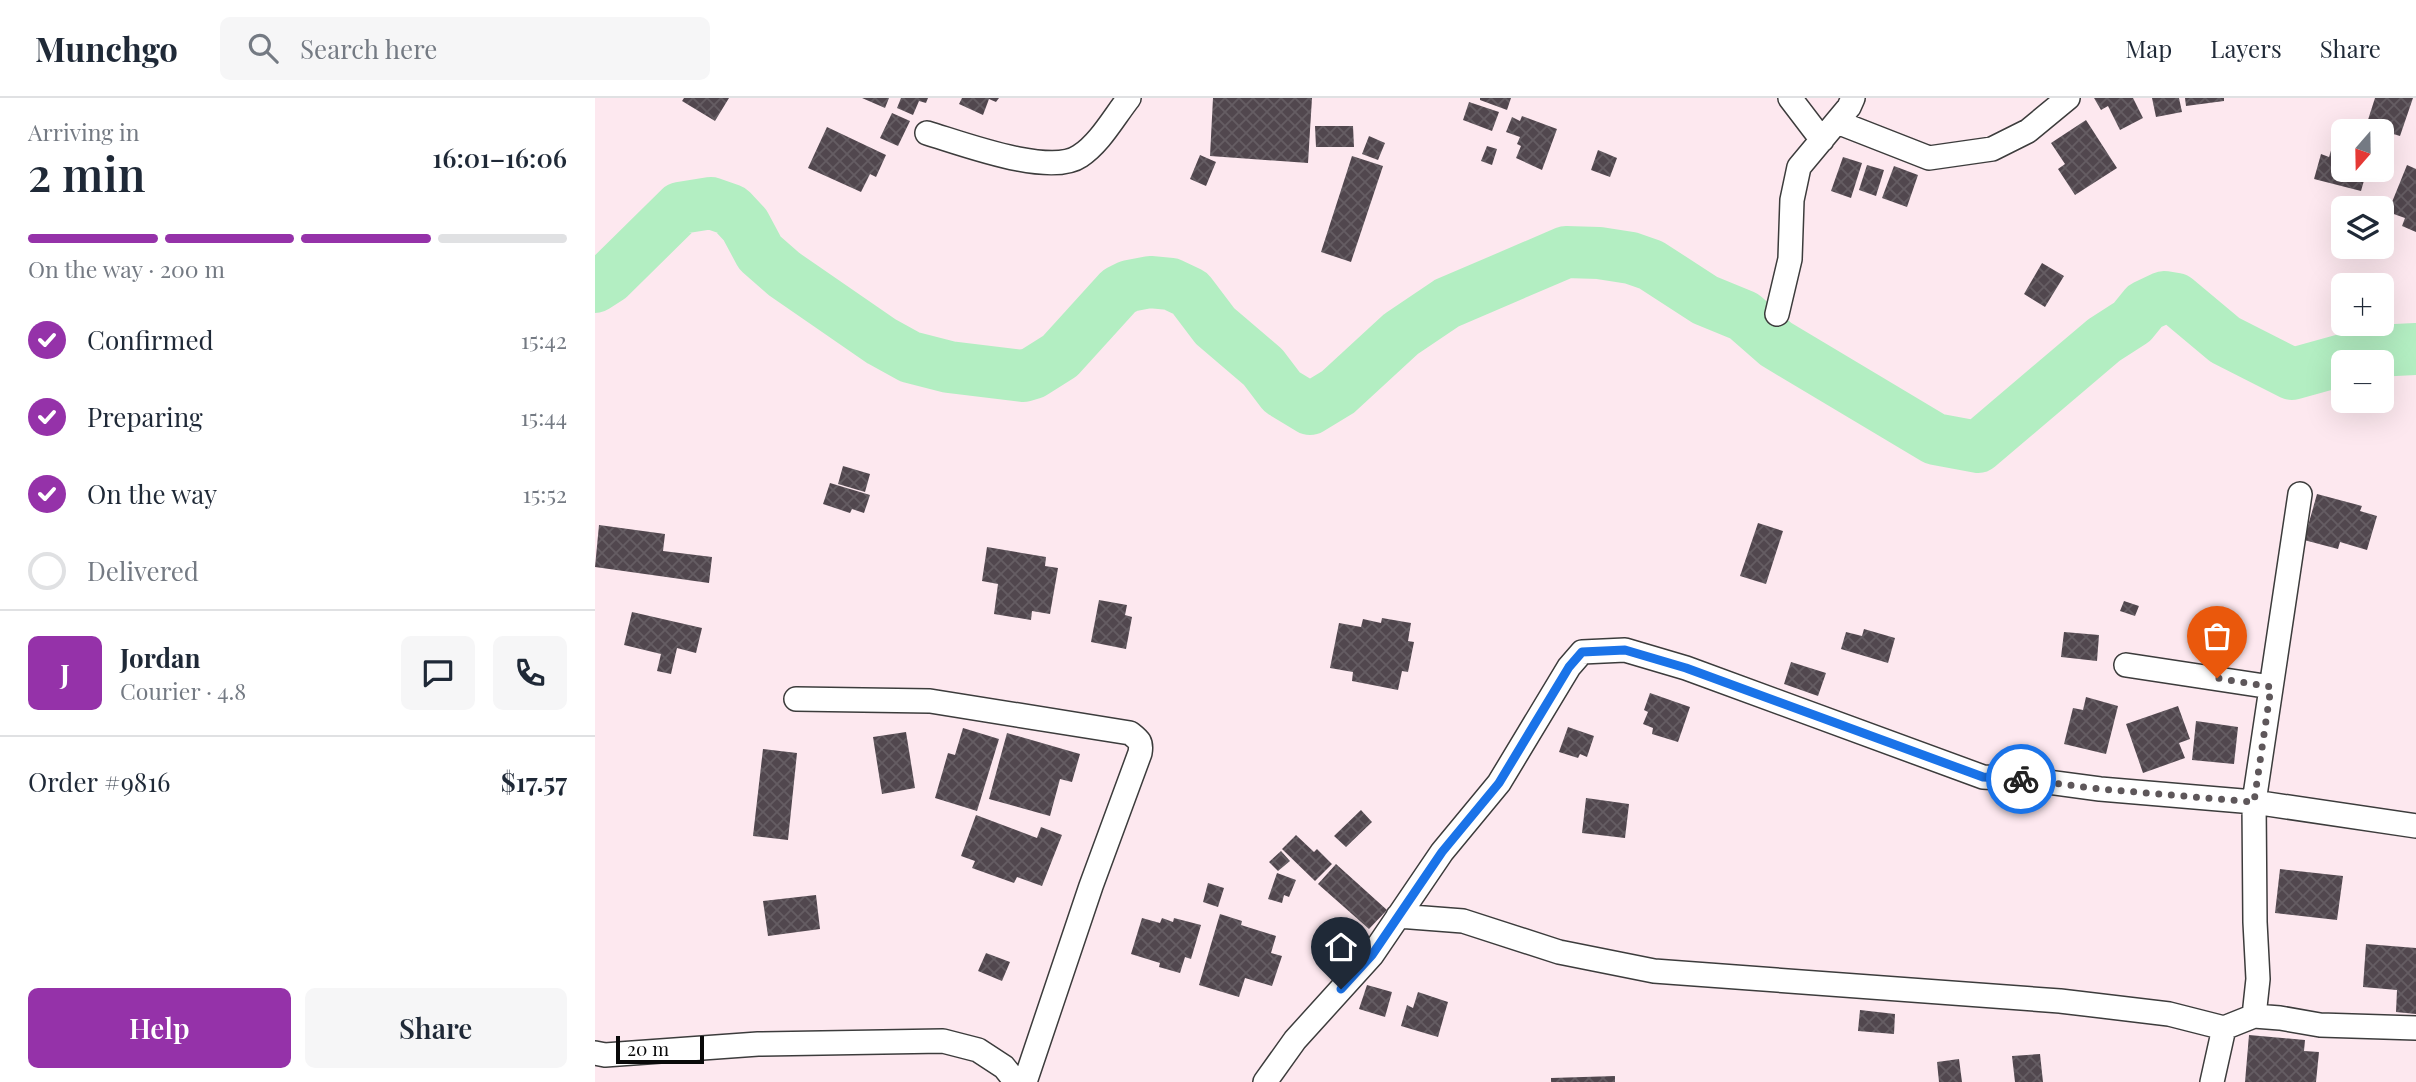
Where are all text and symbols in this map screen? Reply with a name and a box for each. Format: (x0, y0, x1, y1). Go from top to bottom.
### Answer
search box (220, 17, 710, 80)
text: Munchgo (35, 26, 178, 70)
icon: search (244, 29, 282, 67)
text: Search here (300, 31, 437, 66)
text: Map (2126, 32, 2172, 64)
text: Layers (2210, 32, 2282, 64)
text: Share (2320, 32, 2381, 64)
text: Arriving in (28, 116, 140, 147)
north arrow (2331, 119, 2394, 182)
map controls (2331, 119, 2394, 413)
text: 16:01–16:06 (432, 140, 567, 175)
text: 2 min (28, 142, 146, 204)
button: layers (2331, 196, 2394, 259)
text: On the way · 200 m (28, 253, 225, 284)
button: + (2331, 273, 2394, 336)
icon: check (28, 321, 66, 359)
text: Confirmed (87, 322, 214, 357)
text: 15:42 (521, 324, 567, 355)
button: − (2331, 350, 2394, 413)
icon: check (28, 398, 66, 436)
text: Preparing (87, 399, 203, 434)
text: 15:44 (520, 401, 567, 432)
icon: check (28, 475, 66, 513)
text: On the way (87, 476, 217, 511)
text: 15:52 (523, 478, 567, 509)
text: Delivered (87, 553, 199, 588)
pin (2187, 606, 2247, 678)
icon: bag (2198, 617, 2236, 655)
button: chat (401, 636, 475, 710)
button: phone (493, 636, 567, 710)
text: Jordan (120, 640, 200, 675)
text: J (60, 656, 70, 691)
text: Courier · 4.8 (120, 675, 246, 706)
courier (1986, 744, 2056, 814)
icon: bike (2002, 760, 2040, 798)
text: Order #9816 (28, 764, 170, 799)
text: $17.57 (501, 764, 567, 799)
pin (1311, 917, 1371, 989)
icon: home (1322, 928, 1360, 966)
button: Help (28, 988, 291, 1068)
button: Share (305, 988, 567, 1068)
scale bar (616, 1033, 703, 1065)
text: 20 m (627, 1035, 669, 1061)

